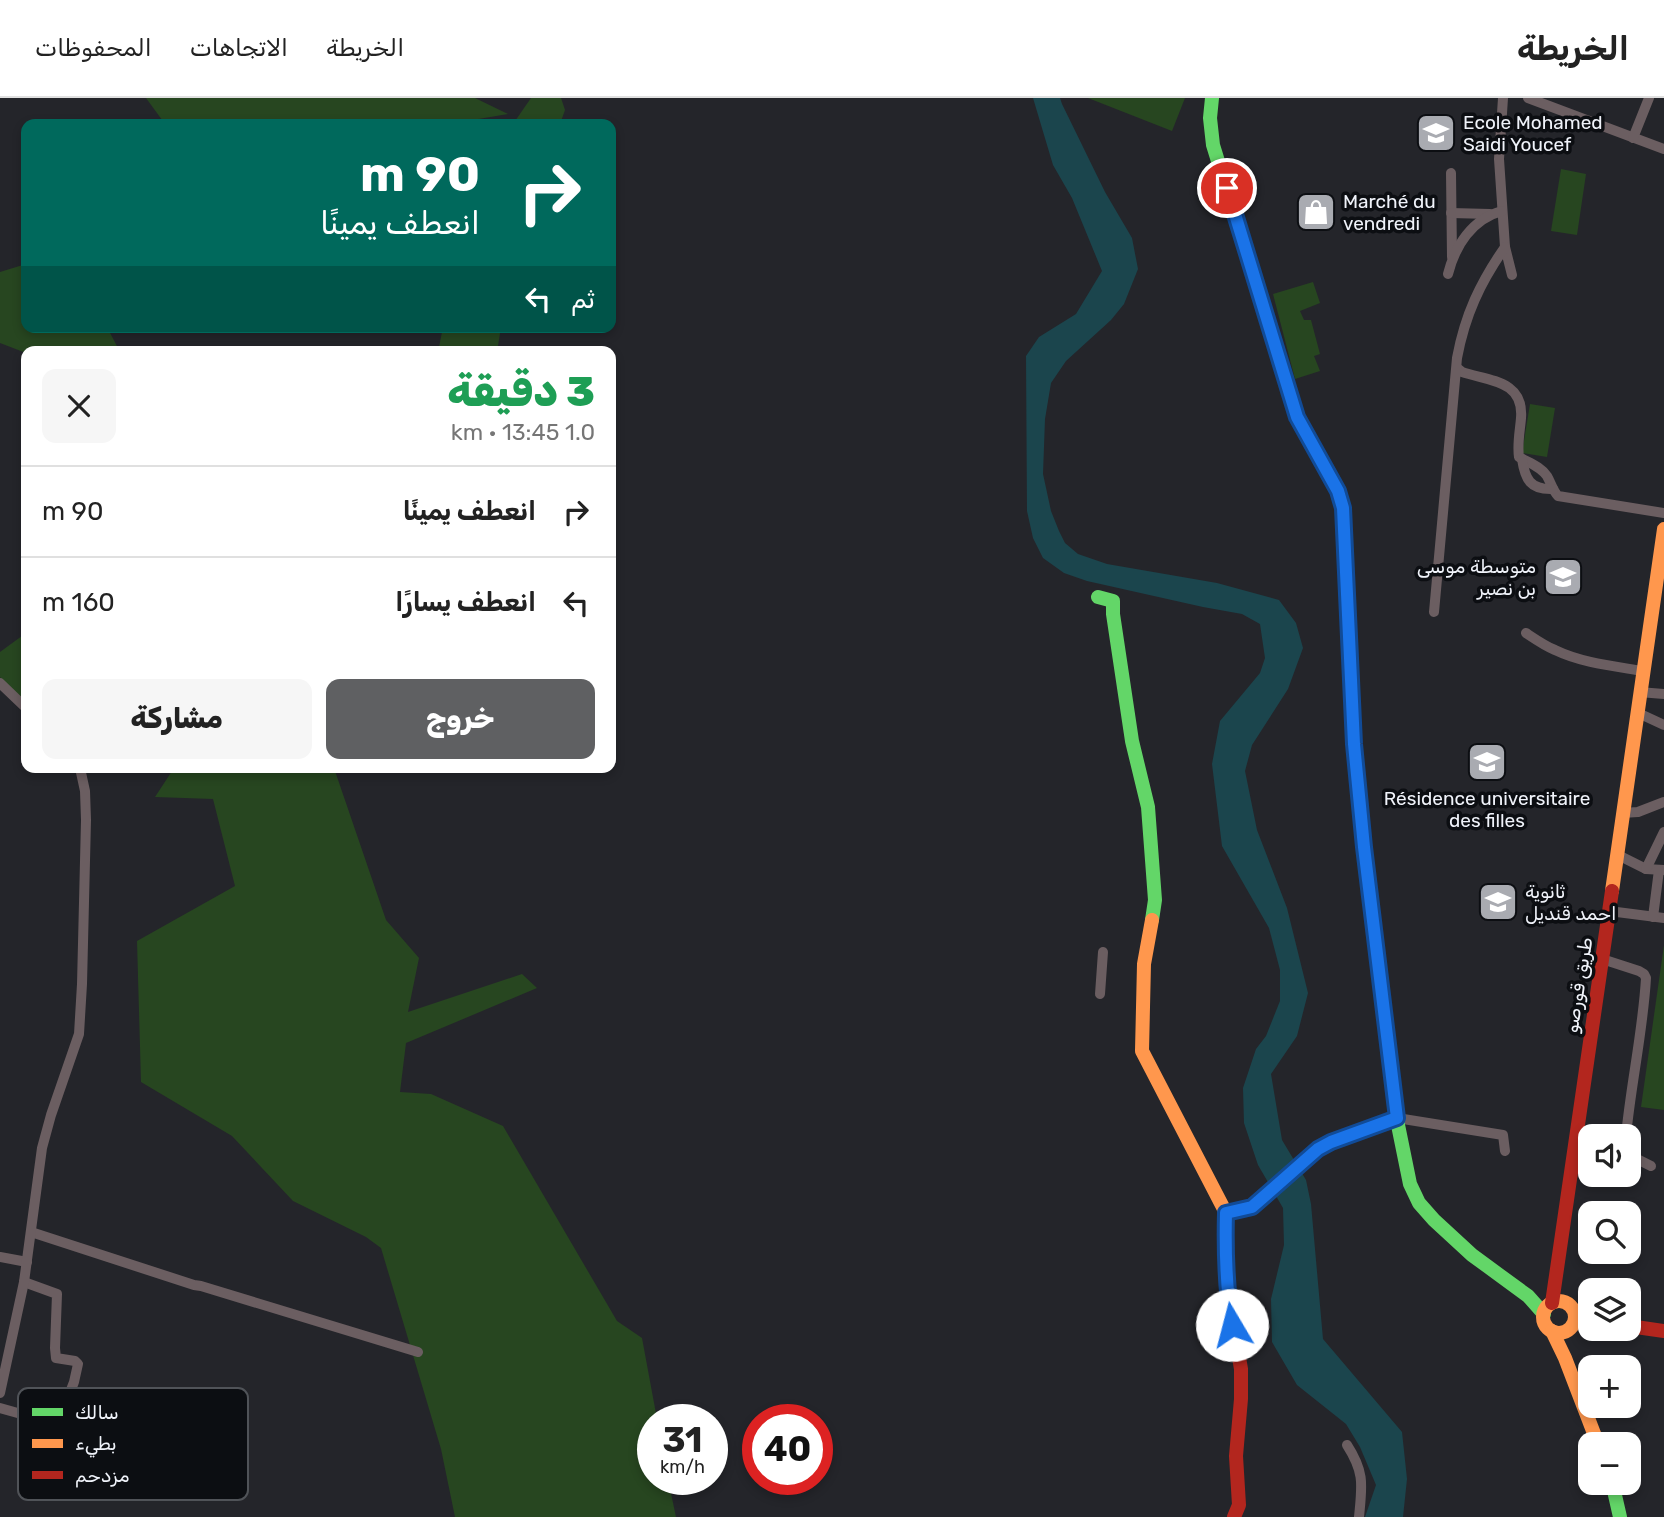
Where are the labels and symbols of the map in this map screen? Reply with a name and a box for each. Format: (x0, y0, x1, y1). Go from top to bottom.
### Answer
place label: Ecole Mohamed Saidi Youcef (1463, 111, 1603, 156)
school or university icon: Ecole Mohamed Saidi Youcef (1415, 112, 1457, 154)
pin (1197, 158, 1257, 218)
place label: Marché du vendredi (1343, 190, 1436, 235)
shop icon: Marché du vendredi (1295, 191, 1337, 233)
place label: متوسطة موسى بن نصير (1417, 555, 1536, 600)
school or university icon: متوسطة موسى بن نصير (1542, 556, 1584, 598)
school or university icon: Résidence universitaire des filles (1466, 741, 1508, 783)
place label: Résidence universitaire des filles (1384, 787, 1590, 832)
place label: ثانوية احمد قنديل (1525, 880, 1617, 925)
school or university icon: ثانوية احمد قنديل (1477, 881, 1519, 923)
street label: طريق قورصو (1560, 935, 1597, 1035)
position arrow (1195, 1288, 1269, 1362)
legend (18, 1388, 248, 1500)
text: سالك (75, 1401, 119, 1424)
speed limit sign: 40 (742, 1404, 833, 1495)
text: بطيء (75, 1432, 117, 1458)
text: مزدحم (75, 1464, 130, 1488)

